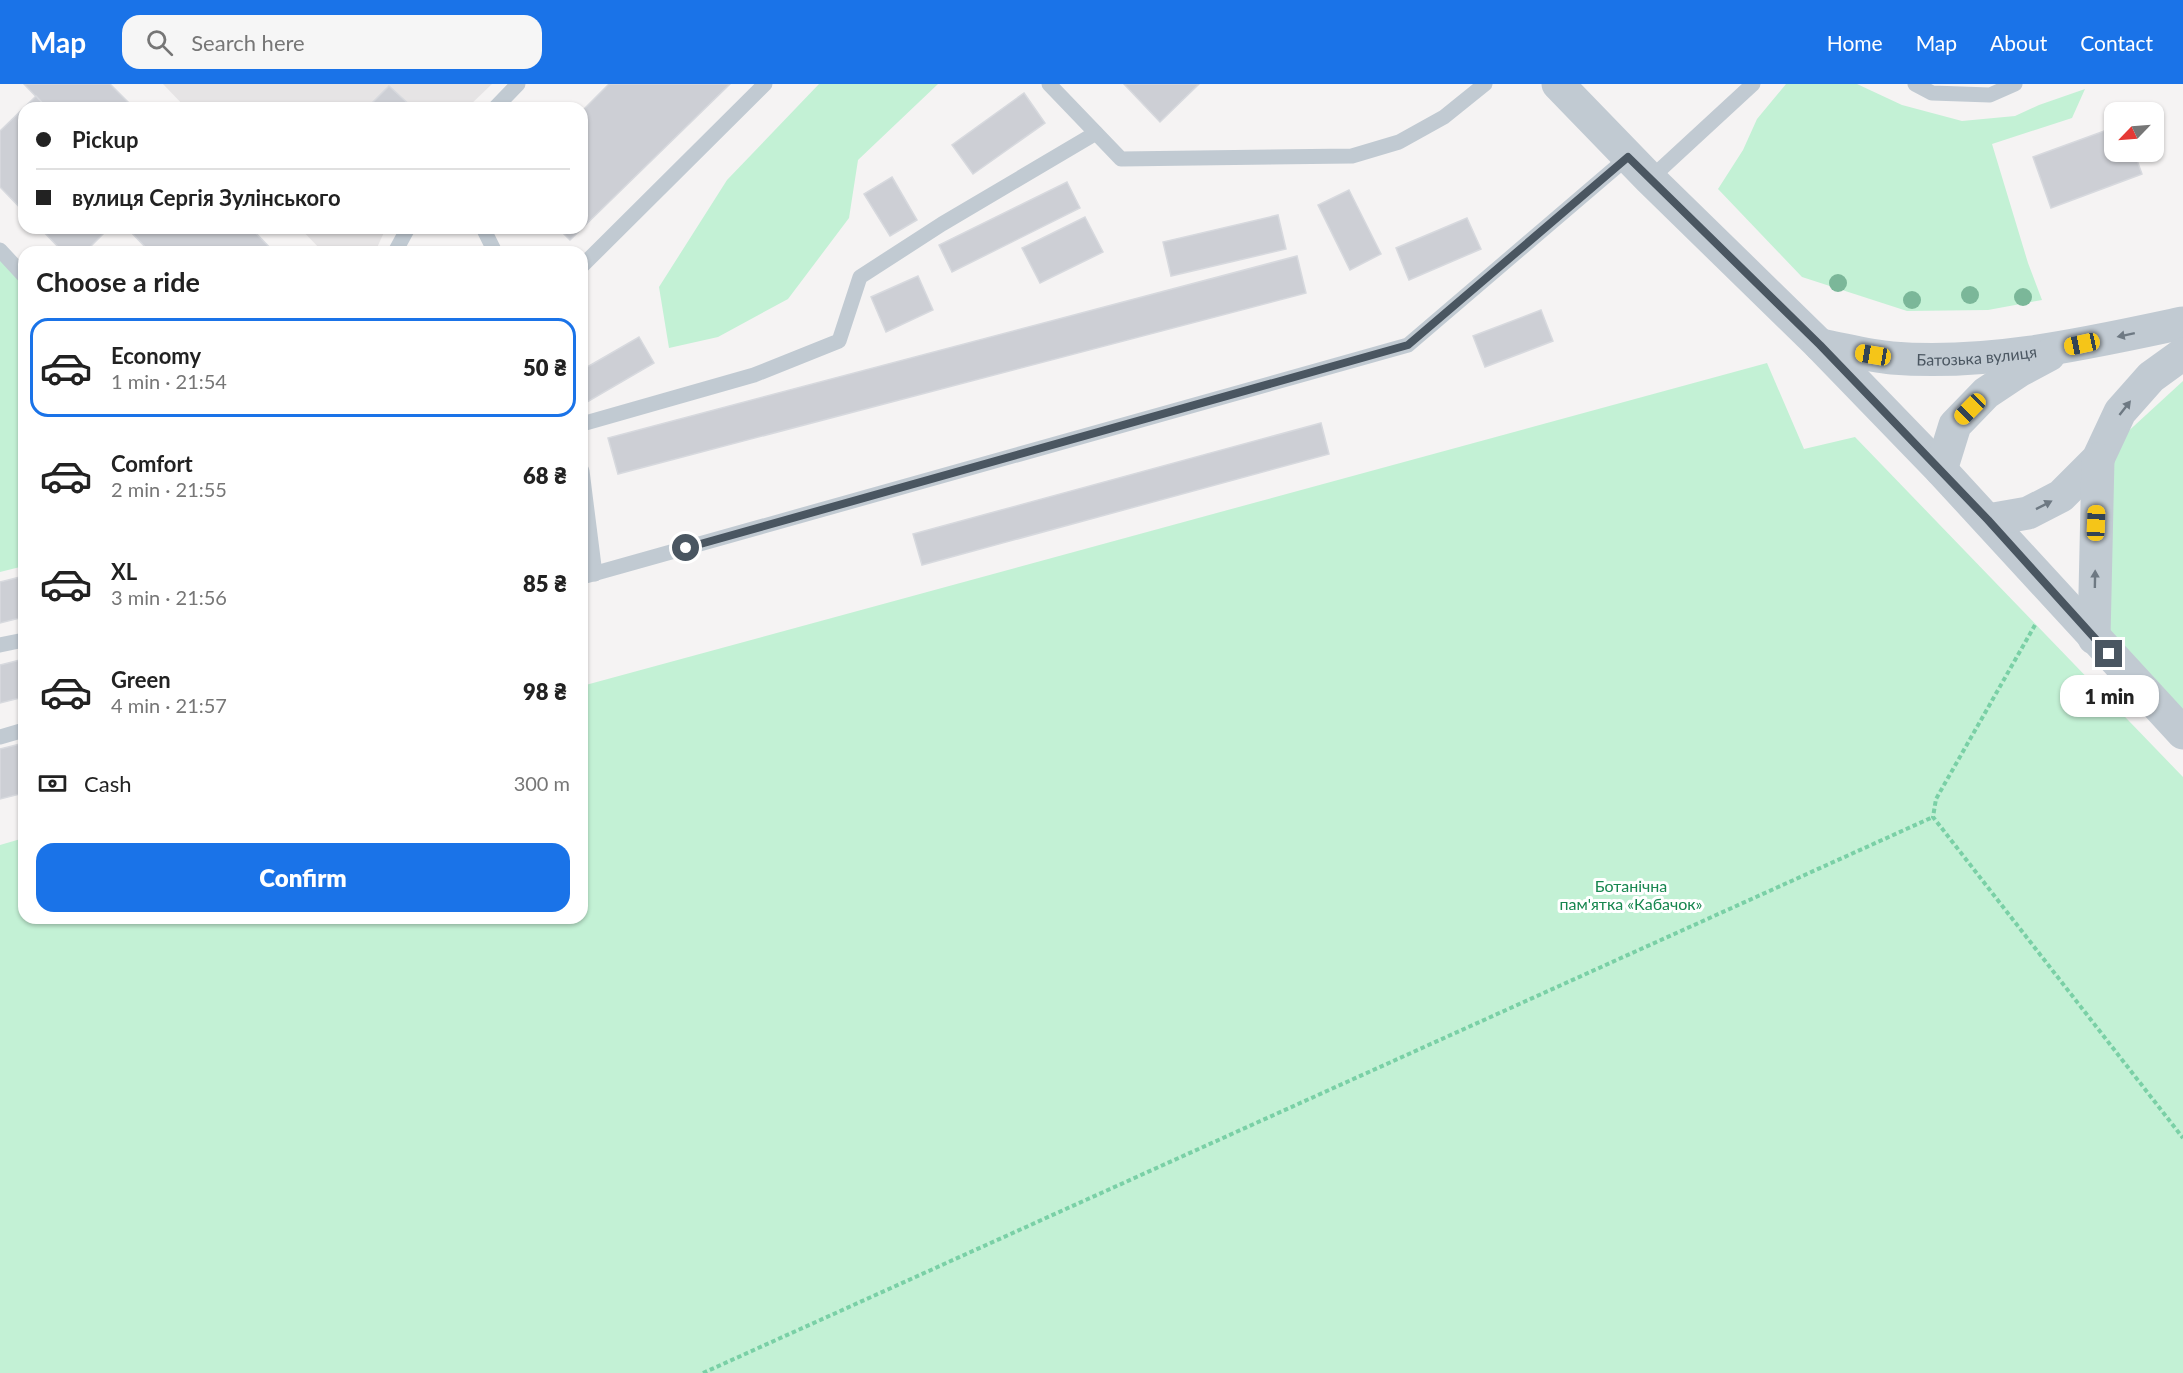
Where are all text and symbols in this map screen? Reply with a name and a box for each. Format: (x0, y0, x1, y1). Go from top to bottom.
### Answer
search box (122, 15, 542, 69)
text: Map (30, 25, 86, 59)
icon: search (143, 26, 176, 59)
text: Search here (191, 29, 305, 56)
text: Home (1827, 30, 1883, 55)
text: Map (1916, 30, 1957, 55)
text: About (1990, 30, 2047, 55)
text: Contact (2080, 30, 2153, 55)
north arrow (2104, 102, 2164, 162)
map controls (2104, 102, 2164, 162)
text: Pickup (72, 126, 138, 153)
text: вулиця Сергія Зулінського (72, 184, 341, 211)
text: Choose a ride (36, 265, 200, 298)
car (2063, 331, 2101, 357)
one-way arrow (2116, 331, 2135, 340)
icon: car (39, 341, 93, 395)
street label: Батозька вулиця (1916, 341, 2038, 369)
text: Economy (111, 342, 201, 369)
car (1854, 343, 1892, 367)
text: 50 ₴ (523, 354, 567, 381)
text: 1 min · 21:54 (111, 369, 227, 393)
car (1951, 390, 1989, 428)
one-way arrow (2118, 400, 2131, 416)
icon: car (39, 449, 93, 503)
text: Comfort (111, 450, 193, 477)
text: 68 ₴ (523, 462, 567, 489)
text: 2 min · 21:55 (111, 477, 227, 501)
one-way arrow (2035, 500, 2053, 510)
car (2086, 505, 2106, 541)
route start (672, 534, 699, 561)
icon: car (39, 557, 93, 611)
text: XL (111, 558, 137, 585)
text: 85 ₴ (523, 570, 567, 597)
one-way arrow (2090, 570, 2100, 589)
text: 3 min · 21:56 (111, 585, 227, 609)
route end (2095, 640, 2122, 667)
icon: car (39, 665, 93, 719)
text: Green (111, 666, 171, 693)
callout: 1 min (2060, 675, 2158, 717)
text: 98 ₴ (523, 678, 567, 705)
text: 1 min (2085, 684, 2134, 708)
text: 4 min · 21:57 (111, 693, 227, 717)
icon: cash (36, 767, 69, 800)
text: Cash (84, 770, 131, 797)
text: 300 m (514, 771, 570, 795)
button: Confirm (36, 843, 570, 912)
park label: Ботанічна пам'ятка «Кабачок» (1560, 876, 1703, 913)

